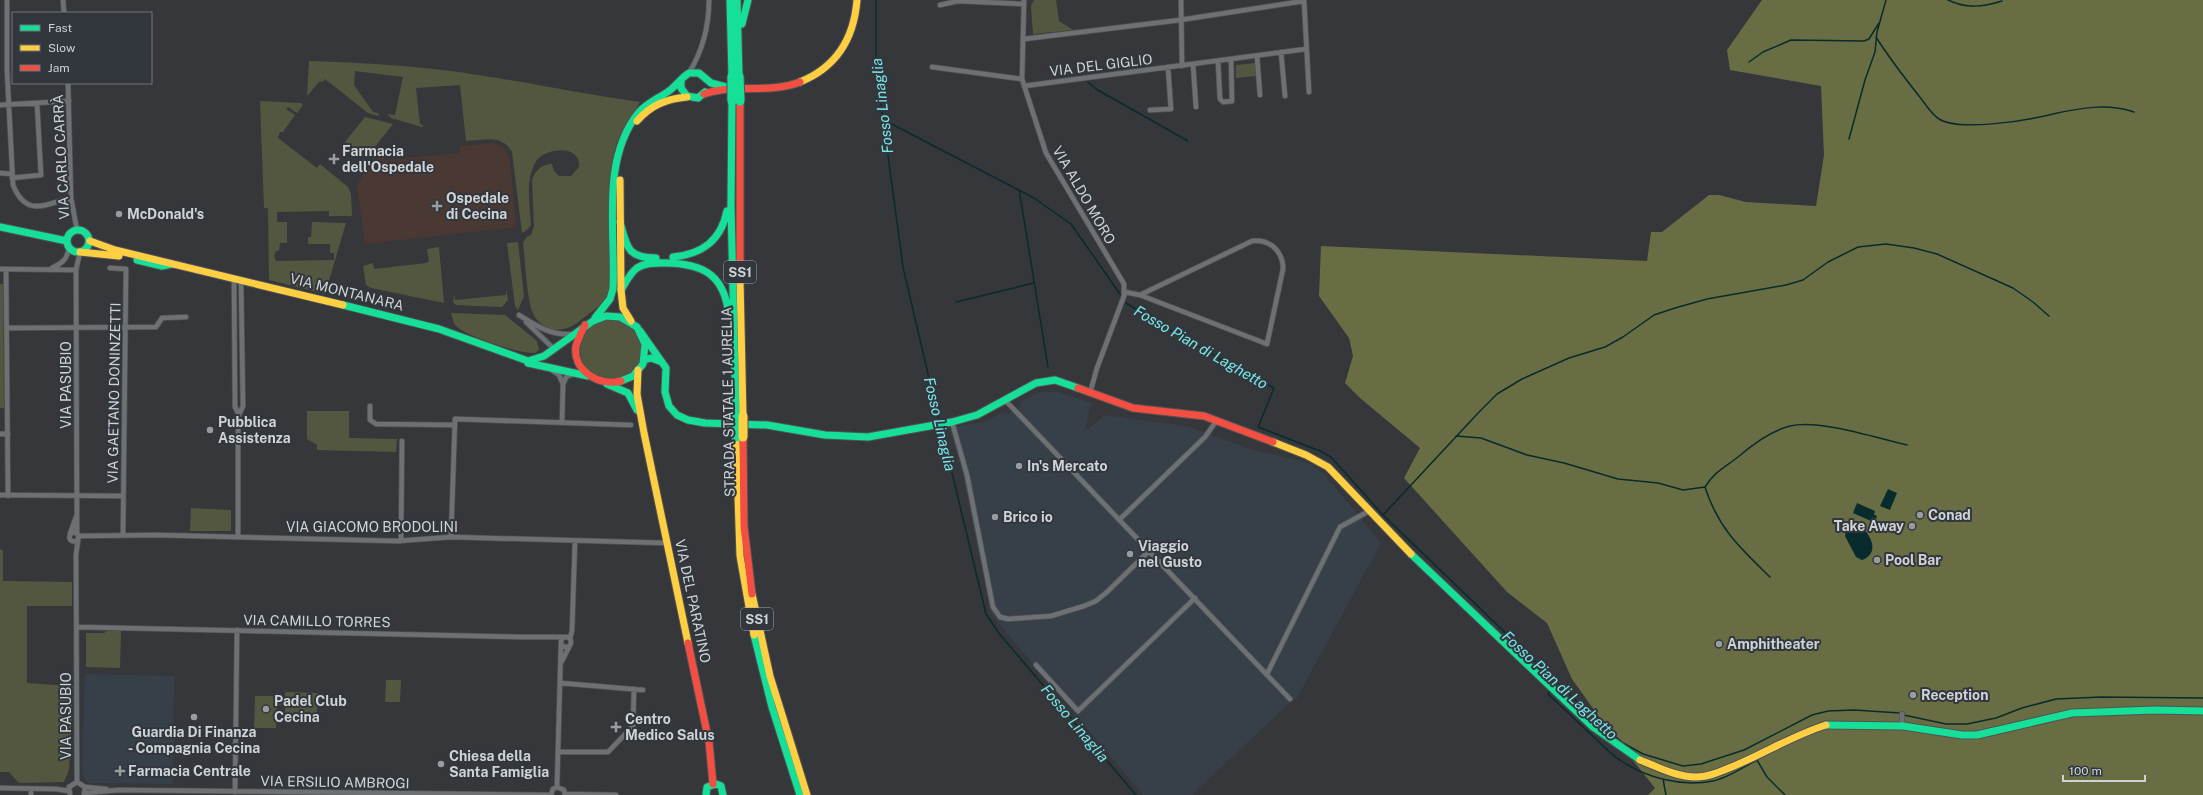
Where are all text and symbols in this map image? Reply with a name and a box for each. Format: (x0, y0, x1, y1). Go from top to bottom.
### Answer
legend (12, 12, 152, 84)
text: Fast (48, 21, 73, 35)
text: Slow (48, 41, 76, 55)
street label: VIA DEL GIGLIO (1049, 51, 1153, 79)
water label: Fosso Linaglia (868, 57, 896, 155)
text: Jam (48, 61, 70, 75)
street label: VIA CARLO CARRÀ (49, 94, 72, 220)
place label: Farmacia dell'Ospedale (342, 143, 434, 175)
street label: VIA ALDO MORO (1049, 143, 1119, 247)
marker: Farmacia dell'Ospedale (329, 154, 339, 164)
place label: Ospedale di Cecina (446, 190, 509, 222)
marker: Ospedale di Cecina (431, 200, 443, 212)
place label: McDonald's (127, 206, 204, 222)
marker: McDonald's (114, 209, 124, 219)
road number: SS1 (724, 261, 756, 283)
street label: VIA MONTANARA (288, 270, 406, 314)
street label: VIA GAETANO DONINZETTI (104, 302, 124, 484)
water label: Fosso Pian di Laghetto (1131, 302, 1271, 392)
street label: STRADA STATALE 1 AURELIA (718, 307, 738, 497)
street label: VIA PASUBIO (58, 341, 74, 429)
water label: Fosso Linaglia (921, 375, 959, 473)
place label: Pubblica Assistenza (218, 414, 291, 446)
marker: Pubblica Assistenza (205, 425, 215, 435)
place label: In's Mercato (1027, 458, 1108, 474)
marker: In's Mercato (1014, 461, 1024, 471)
place label: Conad (1928, 507, 1971, 523)
place label: Brico io (1003, 509, 1053, 525)
marker: Conad (1915, 510, 1925, 520)
marker: Brico io (990, 512, 1000, 522)
place label: Take Away (1834, 518, 1904, 534)
street label: VIA GIACOMO BRODOLINI (286, 519, 458, 535)
marker: Take Away (1907, 521, 1917, 531)
street label: VIA DEL PARATINO (672, 538, 714, 664)
place label: Viaggio nel Gusto (1138, 538, 1202, 570)
marker: Viaggio nel Gusto (1125, 549, 1135, 559)
place label: Pool Bar (1885, 552, 1941, 568)
marker: Pool Bar (1872, 555, 1882, 565)
road number: SS1 (741, 608, 773, 630)
street label: VIA CAMILLO TORRES (243, 612, 391, 630)
water label: Fosso Pian di Laghetto (1499, 627, 1621, 743)
place label: Amphitheater (1727, 636, 1820, 652)
marker: Amphitheater (1714, 639, 1724, 649)
street label: VIA PASUBIO (58, 672, 74, 760)
water label: Fosso Linaglia (1038, 681, 1112, 765)
place label: Reception (1921, 687, 1988, 703)
marker: Reception (1908, 690, 1918, 700)
place label: Padel Club Cecina (274, 693, 347, 725)
marker: Padel Club Cecina (261, 704, 271, 714)
place label: Centro Medico Salus (625, 711, 715, 743)
marker: Guardia Di Finanza - Compagnia Cecina (189, 712, 199, 722)
marker: Centro Medico Salus (610, 721, 622, 733)
place label: Guardia Di Finanza - Compagnia Cecina (128, 724, 260, 756)
place label: Chiesa della Santa Famiglia (449, 748, 549, 780)
scale bar (2063, 757, 2145, 783)
marker: Chiesa della Santa Famiglia (436, 759, 446, 769)
place label: Farmacia Centrale (128, 763, 251, 779)
text: 100 m (2069, 764, 2102, 778)
marker: Farmacia Centrale (115, 766, 125, 776)
street label: VIA ERSILIO AMBROGI (260, 773, 410, 791)

